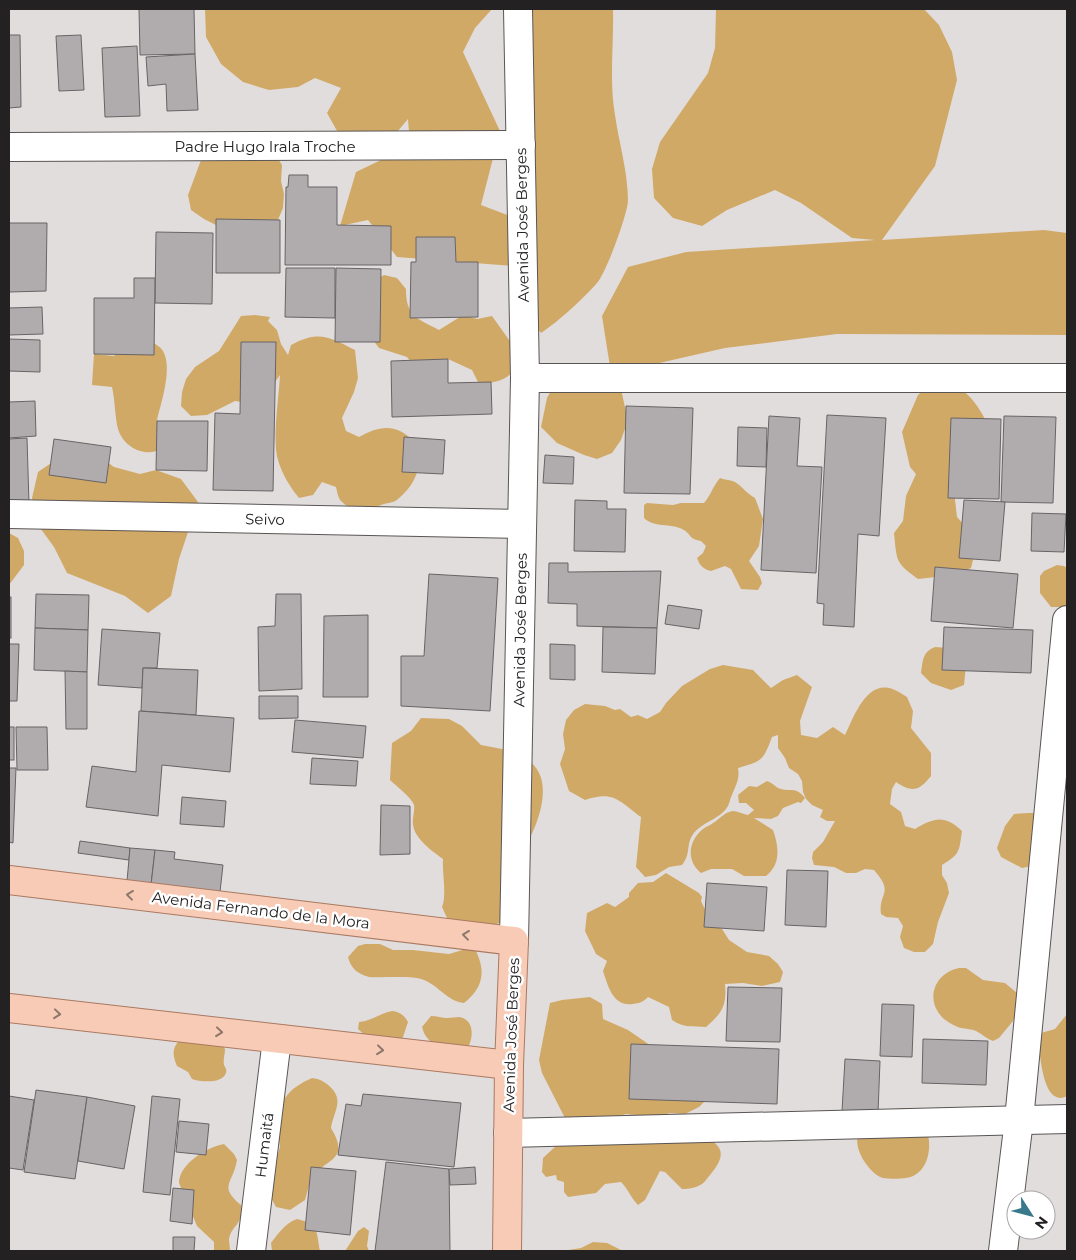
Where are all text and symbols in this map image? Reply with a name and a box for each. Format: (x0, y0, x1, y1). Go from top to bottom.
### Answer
street label: Padre Hugo Irala Troche (174, 137, 356, 156)
street label: Avenida José Berges (511, 148, 533, 302)
street label: Seivo (245, 509, 285, 529)
street label: Avenida José Berges (509, 553, 531, 707)
street label: Avenida Fernando de la Mora (151, 887, 371, 933)
one-way arrow (126, 890, 134, 901)
one-way arrow (461, 930, 469, 941)
street label: Avenida José Berges (499, 957, 523, 1113)
one-way arrow (53, 1008, 61, 1019)
one-way arrow (215, 1026, 223, 1037)
one-way arrow (376, 1044, 384, 1055)
street label: Humaitá (251, 1111, 277, 1179)
north arrow (1006, 1190, 1056, 1240)
text: N (1031, 1213, 1052, 1233)

